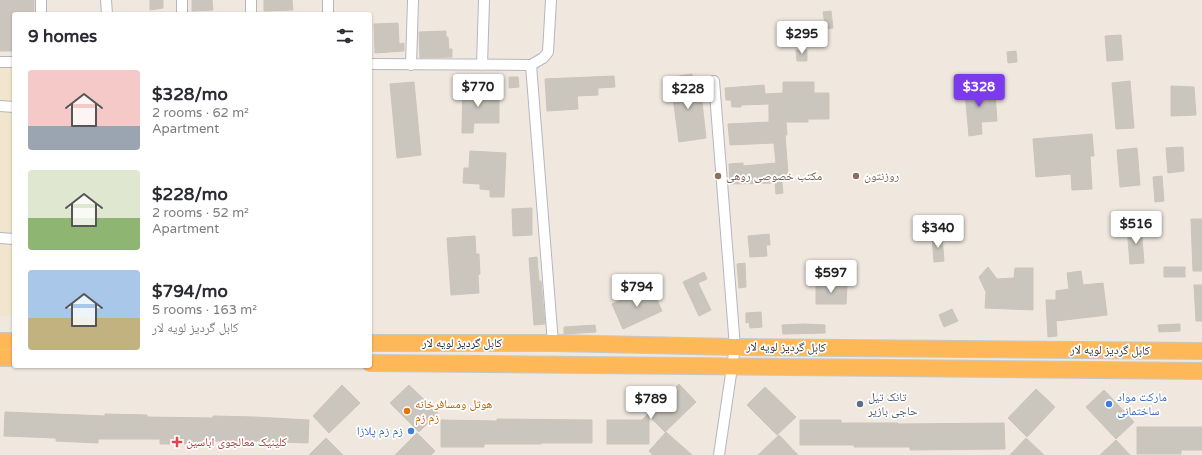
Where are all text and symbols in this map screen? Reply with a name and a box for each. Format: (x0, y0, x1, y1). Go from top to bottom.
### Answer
pin: $295 (778, 21, 826, 55)
icon: filters (334, 25, 356, 47)
text: 9 homes (28, 26, 97, 47)
text: $295 (786, 26, 818, 42)
pin: $770 (454, 74, 502, 108)
pin: $328 (955, 74, 1003, 108)
pin: $228 (664, 76, 712, 110)
text: $770 (462, 79, 494, 95)
text: $328 (963, 79, 995, 95)
text: $228 (672, 81, 704, 97)
text: $328/mo (152, 84, 228, 105)
icon: home (60, 86, 108, 134)
text: 2 rooms · 62 m² (152, 105, 249, 121)
text: Apartment (152, 121, 219, 137)
place label: مکتب خصوصی روهی (726, 169, 822, 183)
place label: روزنتون (864, 169, 900, 183)
marker: مکتب خصوصی روهی (713, 171, 723, 181)
marker: روزنتون (851, 171, 861, 181)
text: $228/mo (152, 184, 228, 205)
icon: home (60, 186, 108, 234)
text: 2 rooms · 52 m² (152, 205, 249, 221)
pin: $516 (1112, 211, 1160, 245)
pin: $340 (914, 215, 962, 249)
text: $516 (1120, 216, 1152, 232)
text: $340 (922, 220, 954, 236)
text: Apartment (152, 221, 219, 237)
pin: $597 (807, 260, 855, 294)
text: $597 (815, 265, 847, 281)
pin: $794 (613, 274, 661, 308)
text: $794 (621, 279, 653, 295)
text: $794/mo (152, 281, 228, 302)
icon: home (60, 286, 108, 334)
text: 5 rooms · 163 m² (152, 302, 257, 318)
text: کابل گردیز لویه لار (152, 320, 239, 336)
street label: کابل گردیز لویه لار (421, 336, 502, 350)
street label: کابل گردیز لویه لار (745, 339, 826, 355)
street label: کابل گردیز لویه لار (1069, 342, 1150, 358)
pin: $789 (627, 386, 675, 420)
place label: تانک تیل حاجی بازیر (867, 390, 918, 418)
place label: مارکت مواد ساختمانی (1117, 390, 1167, 418)
text: $789 (635, 391, 667, 407)
place label: هوتل ومسافرخانه زم زم (415, 397, 492, 426)
marker: تانک تیل حاجی بازیر (855, 399, 865, 409)
marker: مارکت مواد ساختمانی (1104, 399, 1114, 409)
marker: هوتل ومسافرخانه زم زم (402, 406, 412, 416)
place label: زم زم پلازا (357, 424, 403, 439)
marker: زم زم پلازا (406, 426, 416, 436)
place label: کلینیک معالجوی اباسین (186, 435, 287, 449)
marker: کلینیک معالجوی اباسین (171, 436, 183, 448)

